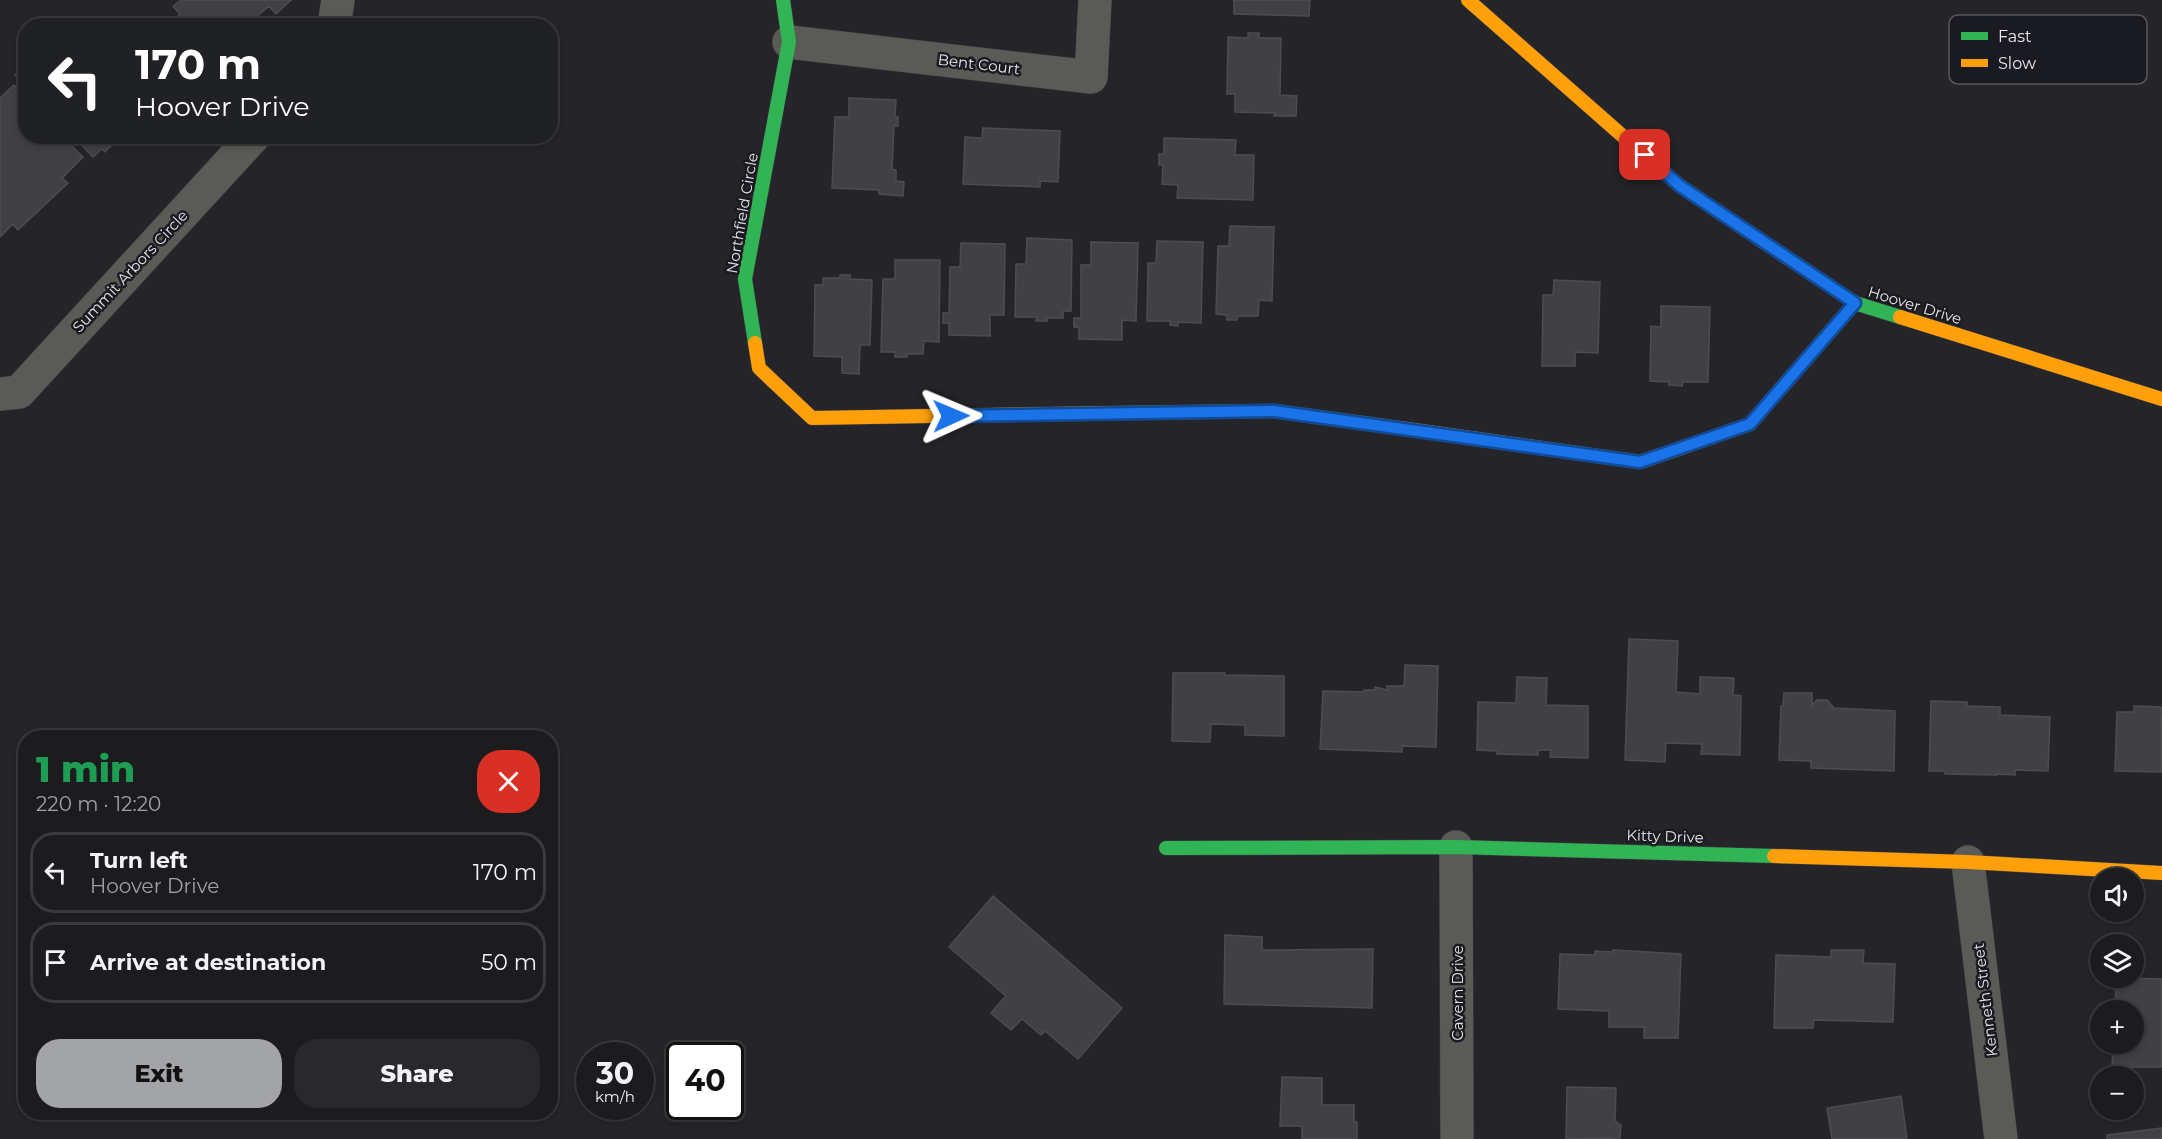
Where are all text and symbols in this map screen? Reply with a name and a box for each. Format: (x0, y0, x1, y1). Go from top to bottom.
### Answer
legend (1949, 15, 2147, 84)
text: Fast (1998, 27, 2032, 46)
text: 170 m (135, 38, 261, 90)
icon: left (36, 42, 114, 120)
street label: Bent Court (937, 50, 1021, 78)
text: Slow (1998, 54, 2036, 73)
text: Hoover Drive (135, 90, 310, 123)
pin (1619, 129, 1670, 180)
icon: arrive (1628, 138, 1661, 171)
street label: Northfield Circle (722, 151, 762, 275)
street label: Summit Arbors Circle (68, 206, 192, 336)
street label: Hoover Drive (1866, 282, 1964, 328)
position arrow (919, 384, 983, 448)
text: 1 min (36, 747, 135, 791)
button: close (477, 750, 540, 813)
text: 220 m · 12:20 (36, 792, 161, 816)
street label: Kitty Drive (1626, 825, 1704, 847)
text: Turn left (90, 847, 188, 874)
icon: left (39, 856, 72, 889)
text: 170 m (473, 859, 537, 886)
map controls (2090, 868, 2144, 1120)
button: sound (2090, 868, 2144, 922)
text: Hoover Drive (90, 874, 219, 898)
button: layers (2090, 934, 2144, 988)
street label: Kenneth Street (1969, 942, 2001, 1058)
street label: Cavern Drive (1448, 945, 1467, 1041)
icon: arrive (39, 946, 72, 979)
text: Arrive at destination (90, 949, 326, 976)
text: 50 m (481, 949, 537, 976)
button: + (2090, 1000, 2144, 1054)
button: Exit (36, 1039, 282, 1108)
button: Share (294, 1039, 540, 1108)
speed limit sign: 40 (666, 1042, 744, 1120)
text: 30 (596, 1055, 634, 1092)
button: − (2090, 1066, 2144, 1120)
text: km/h (595, 1087, 635, 1106)

